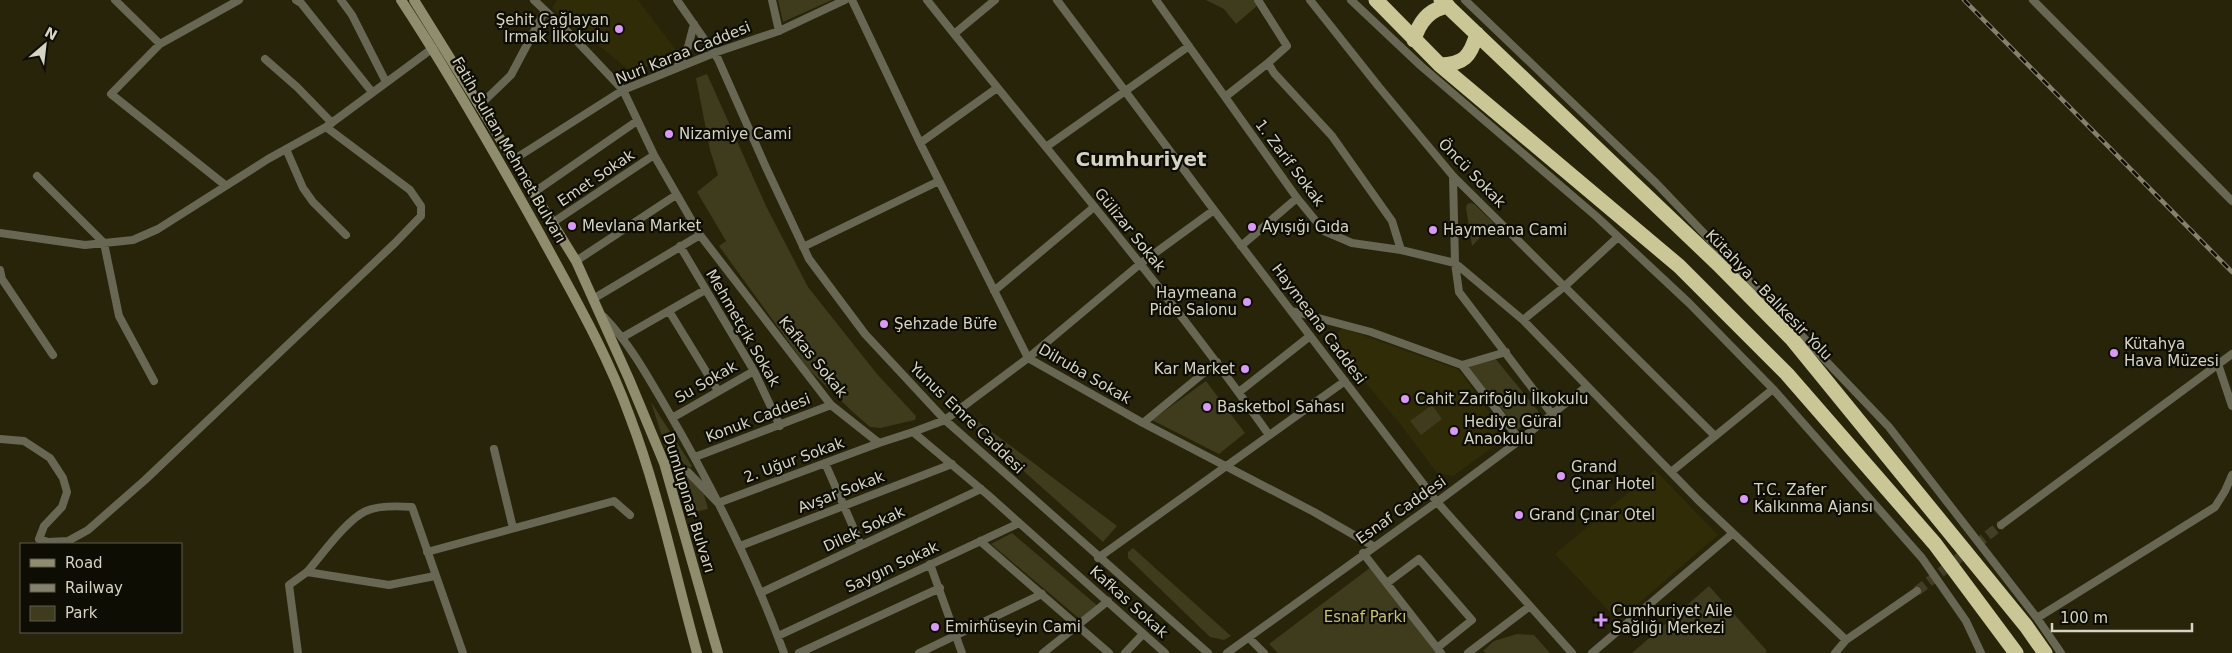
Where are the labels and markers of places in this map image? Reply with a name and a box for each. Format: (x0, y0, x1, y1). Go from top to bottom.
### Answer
place label: Şehit Çağlayan Irmak İlkokulu (496, 11, 609, 46)
marker: Şehit Çağlayan Irmak İlkokulu (613, 23, 625, 35)
place label: Nizamiye Cami (679, 125, 792, 143)
marker: Nizamiye Cami (663, 128, 675, 140)
place label: Mevlana Market (582, 217, 702, 235)
place label: Ayışığı Gıda (1262, 218, 1349, 236)
marker: Mevlana Market (566, 220, 578, 232)
marker: Ayışığı Gıda (1246, 221, 1258, 233)
place label: Haymeana Cami (1443, 221, 1567, 239)
marker: Haymeana Cami (1427, 224, 1439, 236)
place label: Haymeana Pide Salonu (1150, 284, 1237, 319)
marker: Haymeana Pide Salonu (1241, 296, 1253, 308)
place label: Şehzade Büfe (894, 315, 997, 333)
marker: Şehzade Büfe (878, 318, 890, 330)
place label: Kütahya Hava Müzesi (2124, 335, 2219, 370)
marker: Kütahya Hava Müzesi (2108, 347, 2120, 359)
place label: Kar Market (1154, 360, 1235, 378)
marker: Kar Market (1239, 363, 1251, 375)
place label: Cahit Zarifoğlu İlkokulu (1415, 389, 1589, 408)
marker: Cahit Zarifoğlu İlkokulu (1399, 393, 1411, 405)
place label: Basketbol Sahası (1217, 398, 1345, 416)
marker: Basketbol Sahası (1201, 401, 1213, 413)
place label: Hediye Güral Anaokulu (1464, 413, 1562, 448)
marker: Hediye Güral Anaokulu (1448, 425, 1460, 437)
place label: Grand Çınar Hotel (1571, 458, 1655, 493)
marker: Grand Çınar Hotel (1555, 470, 1567, 482)
place label: T.C. Zafer Kalkınma Ajansı (1753, 481, 1873, 516)
marker: T.C. Zafer Kalkınma Ajansı (1738, 493, 1750, 505)
place label: Grand Çınar Otel (1529, 506, 1655, 524)
marker: Grand Çınar Otel (1513, 509, 1525, 521)
place label: Cumhuriyet Aile Sağlığı Merkezi (1612, 602, 1733, 637)
marker: Cumhuriyet Aile Sağlığı Merkezi (1594, 613, 1608, 627)
place label: Emirhüseyin Cami (945, 618, 1081, 636)
marker: Emirhüseyin Cami (929, 621, 941, 633)

